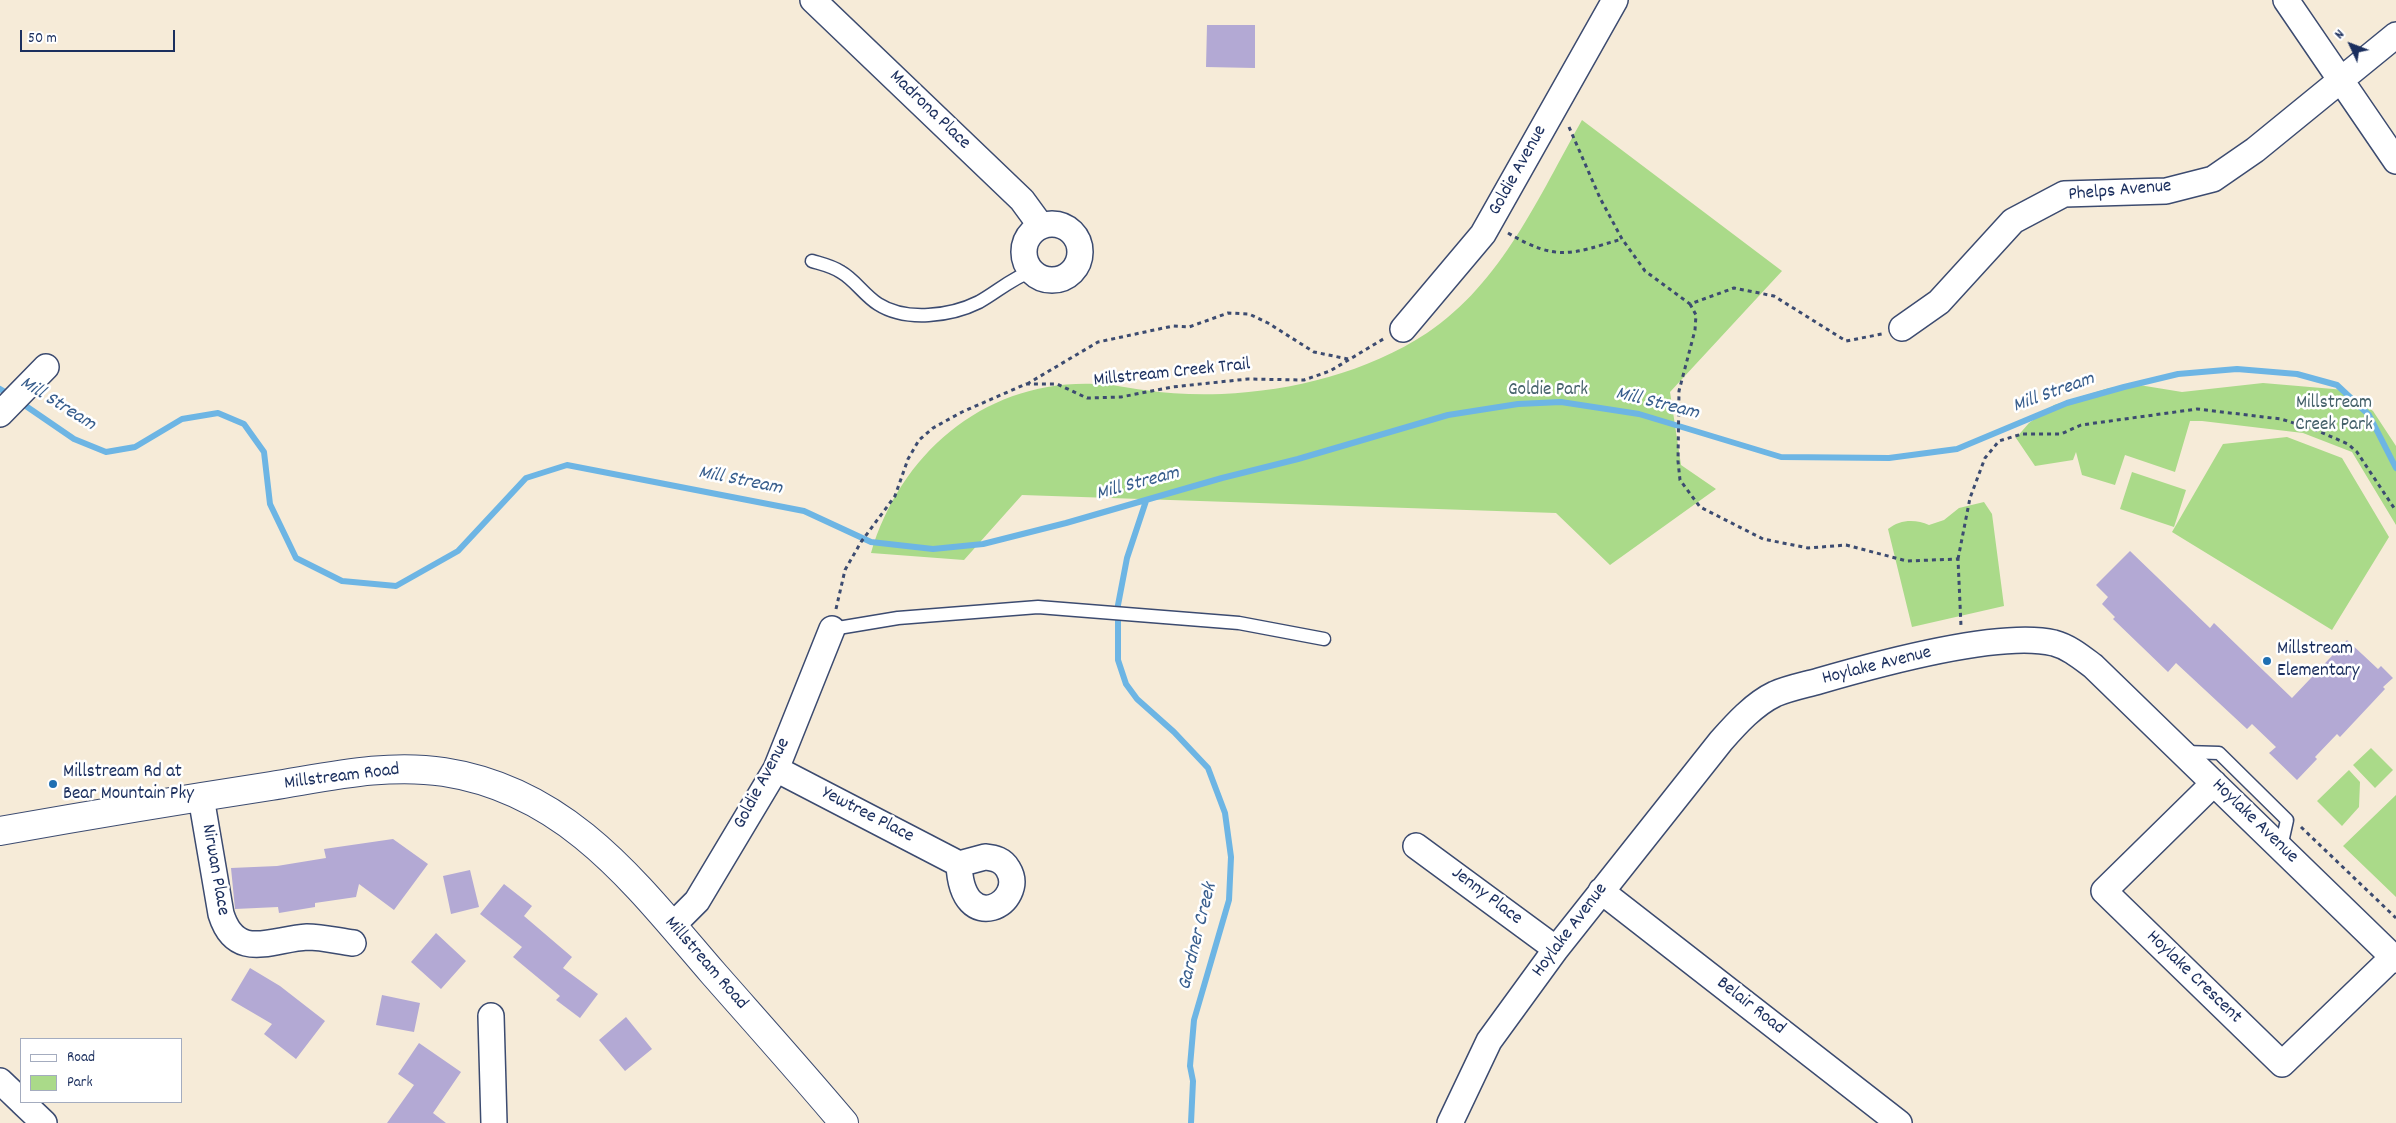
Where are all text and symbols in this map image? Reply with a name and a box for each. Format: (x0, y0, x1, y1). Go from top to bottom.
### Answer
scale bar (22, 20, 178, 52)
north arrow (2326, 20, 2376, 70)
text: N (2330, 25, 2350, 44)
text: 50 m (28, 28, 57, 50)
street label: Madrona Place (883, 66, 975, 156)
street label: Goldie Avenue (1485, 122, 1553, 220)
street label: Phelps Avenue (2068, 176, 2172, 208)
street label: Millstream Creek Trail (1093, 354, 1251, 394)
water label: Mill Stream (2010, 368, 2098, 420)
water label: Mill Stream (15, 372, 99, 438)
park label: Goldie Park (1508, 380, 1588, 402)
water label: Mill Stream (1613, 383, 1701, 427)
park label: Millstream Creek Park (2295, 393, 2373, 437)
water label: Mill Stream (696, 462, 784, 502)
water label: Mill Stream (1094, 462, 1182, 508)
place label: Millstream Elementary (2277, 639, 2359, 683)
street label: Hoylake Avenue (1820, 642, 1934, 692)
marker: Millstream Elementary (2261, 655, 2273, 667)
street label: Goldie Avenue (730, 735, 796, 833)
street label: Millstream Road (283, 760, 401, 796)
place label: Millstream Rd at Bear Mountain Pky (63, 762, 194, 806)
street label: Hoylake Avenue (2206, 775, 2302, 869)
marker: Millstream Rd at Bear Mountain Pky (47, 778, 59, 790)
street label: Yewtree Place (817, 783, 917, 849)
street label: Nirwan Place (195, 823, 233, 917)
street label: Jenny Place (1446, 863, 1526, 931)
street label: Hoylake Avenue (1528, 879, 1614, 983)
water label: Gardner Creek (1174, 881, 1224, 993)
street label: Millstream Road (658, 913, 752, 1015)
street label: Hoylake Crescent (2140, 927, 2246, 1029)
street label: Belair Road (1711, 973, 1789, 1041)
legend (20, 1038, 182, 1103)
text: Road (67, 1047, 95, 1069)
text: Park (67, 1072, 93, 1094)

